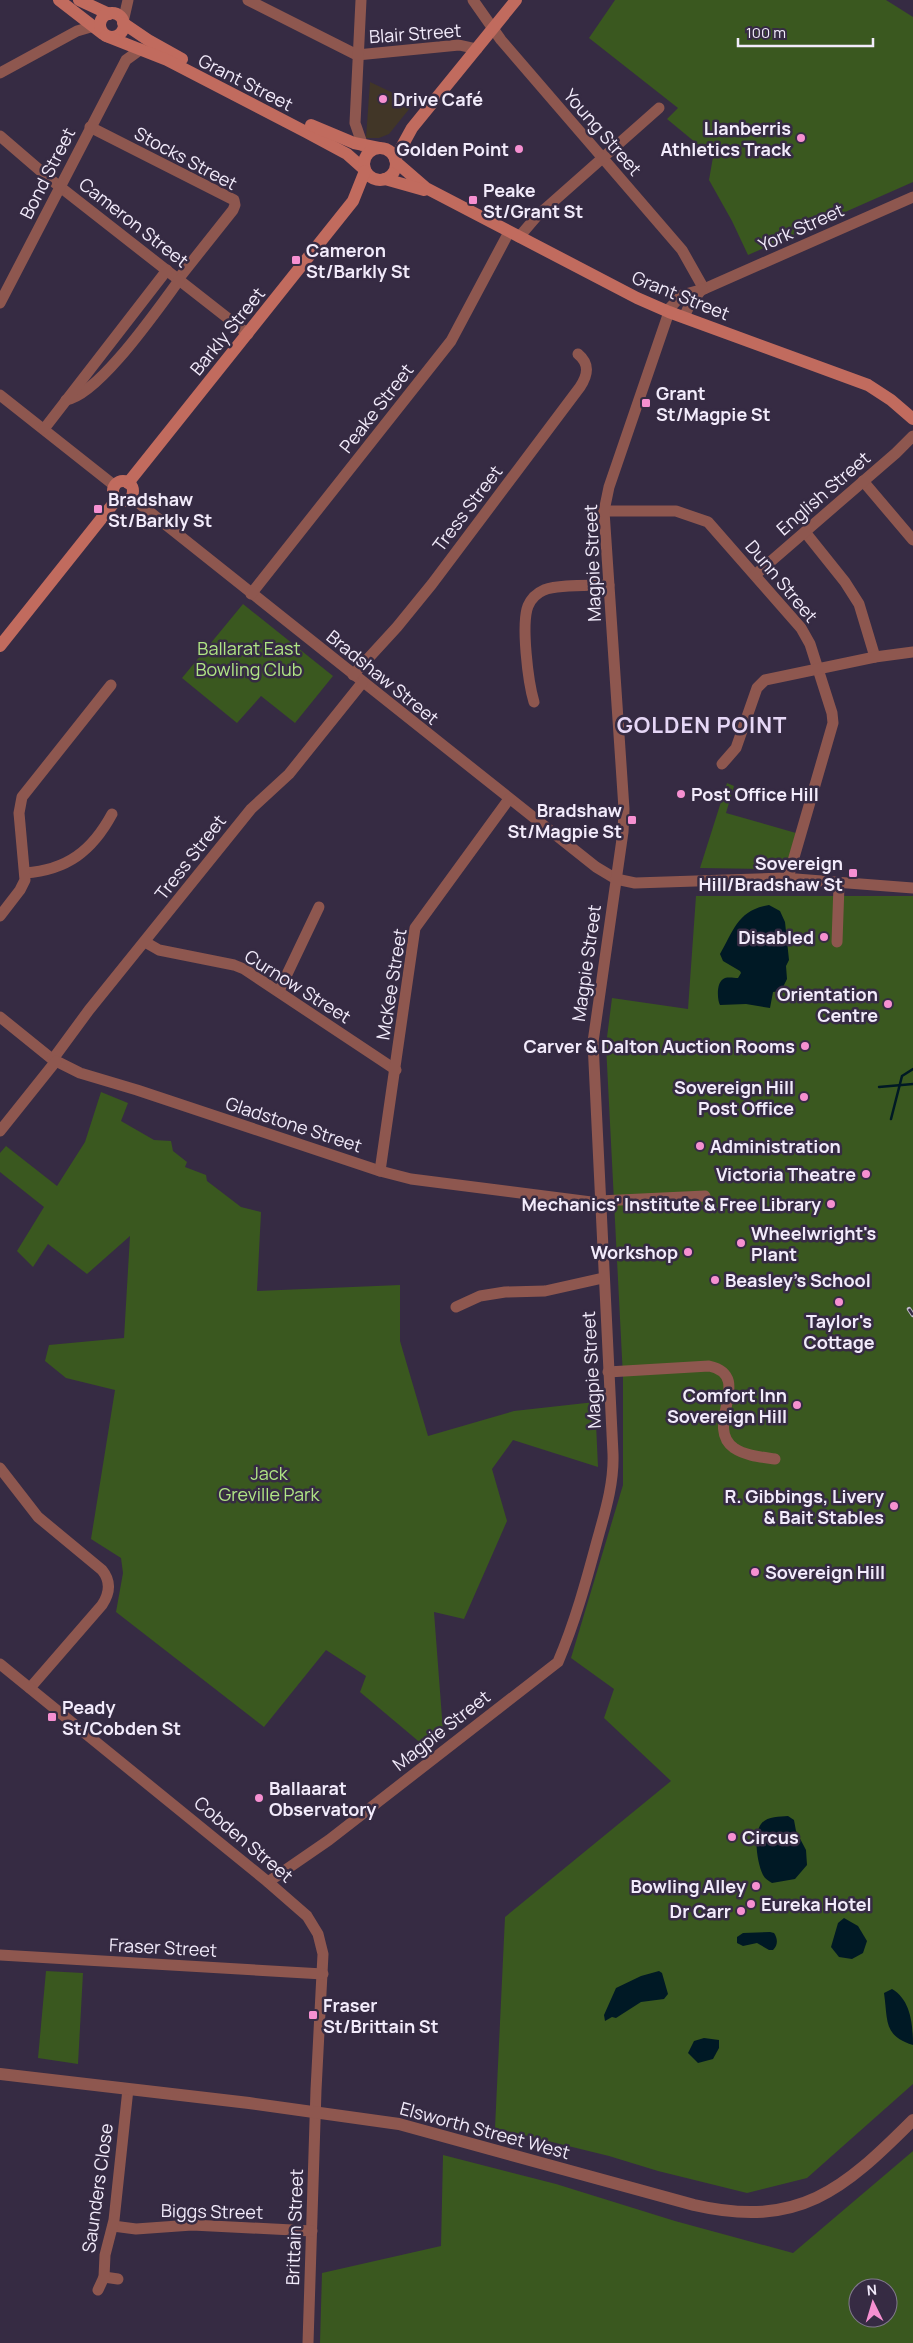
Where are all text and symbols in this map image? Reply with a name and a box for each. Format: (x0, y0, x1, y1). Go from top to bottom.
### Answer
scale bar (738, 15, 873, 47)
street label: Blair Street (368, 18, 462, 48)
text: 100 m (746, 22, 786, 43)
street label: Grant Street (195, 48, 297, 116)
street label: Young Street (559, 83, 647, 181)
place label: Drive Café (393, 87, 483, 111)
marker: Drive Café (377, 93, 389, 105)
place label: Llanberris Athletics Track (660, 116, 792, 161)
street label: Stocks Street (130, 121, 242, 195)
street label: Bond Street (14, 123, 80, 223)
marker: Llanberris Athletics Track (795, 132, 807, 144)
place label: Golden Point (397, 137, 509, 161)
marker: Golden Point (513, 143, 525, 155)
street label: Cameron Street (74, 172, 194, 272)
place label: Peake St/Grant St (483, 178, 583, 223)
marker: Peake St/Grant St (467, 194, 479, 206)
street label: York Street (755, 198, 847, 256)
place label: Cameron St/Barkly St (306, 238, 410, 283)
marker: Cameron St/Barkly St (290, 254, 302, 266)
street label: Grant Street (629, 265, 733, 325)
street label: Barkly Street (184, 282, 270, 380)
street label: Peake Street (334, 358, 418, 458)
place label: Grant St/Magpie St (656, 381, 770, 426)
marker: Grant St/Magpie St (640, 397, 652, 409)
street label: English Street (771, 446, 875, 540)
street label: Tress Street (427, 460, 507, 556)
place label: Bradshaw St/Barkly St (108, 487, 212, 532)
marker: Bradshaw St/Barkly St (92, 503, 104, 515)
street label: Magpie Street (578, 504, 606, 622)
street label: Dunn Street (740, 535, 824, 627)
street label: Bradshaw Street (322, 624, 444, 730)
park label: Ballarat East Bowling Club (196, 636, 302, 681)
district label: GOLDEN POINT (617, 710, 787, 740)
place label: Post Office Hill (691, 782, 819, 806)
marker: Post Office Hill (675, 788, 687, 800)
place label: Bradshaw St/Magpie St (508, 798, 623, 843)
street label: Tress Street (149, 809, 231, 905)
marker: Bradshaw St/Magpie St (626, 814, 638, 826)
place label: Sovereign Hill/Bradshaw St (699, 851, 843, 896)
marker: Sovereign Hill/Bradshaw St (847, 867, 859, 879)
street label: Magpie Street (566, 903, 606, 1023)
place label: Disabled (738, 925, 814, 949)
street label: McKee Street (370, 927, 412, 1041)
marker: Disabled (818, 931, 830, 943)
street label: Curnow Street (240, 944, 356, 1028)
place label: Orientation Centre (777, 982, 878, 1027)
marker: Orientation Centre (882, 998, 894, 1010)
place label: Carver & Dalton Auction Rooms (523, 1034, 795, 1058)
marker: Carver & Dalton Auction Rooms (799, 1040, 811, 1052)
place label: Sovereign Hill Post Office (674, 1075, 794, 1120)
street label: Gladstone Street (223, 1091, 365, 1157)
marker: Sovereign Hill Post Office (798, 1091, 810, 1103)
place label: Administration (710, 1134, 841, 1158)
marker: Administration (694, 1140, 706, 1152)
place label: Victoria Theatre (716, 1162, 856, 1186)
marker: Victoria Theatre (860, 1168, 872, 1180)
place label: Mechanics' Institute & Free Library (521, 1192, 821, 1216)
marker: Mechanics' Institute & Free Library (825, 1198, 837, 1210)
place label: Wheelwright's Plant (751, 1221, 877, 1266)
marker: Wheelwright's Plant (735, 1237, 747, 1249)
place label: Workshop (590, 1240, 678, 1264)
marker: Workshop (682, 1246, 694, 1258)
place label: Beasley's School (725, 1268, 871, 1292)
marker: Beasley's School (709, 1274, 721, 1286)
marker: Taylor's Cottage (833, 1296, 845, 1308)
place label: Taylor's Cottage (803, 1309, 875, 1354)
street label: Magpie Street (576, 1311, 606, 1429)
place label: Comfort Inn Sovereign Hill (667, 1383, 787, 1428)
marker: Comfort Inn Sovereign Hill (791, 1399, 803, 1411)
park label: Jack Greville Park (219, 1461, 321, 1506)
place label: R. Gibbings, Livery & Bait Stables (724, 1484, 884, 1529)
marker: R. Gibbings, Livery & Bait Stables (888, 1500, 900, 1512)
place label: Sovereign Hill (765, 1560, 885, 1584)
marker: Sovereign Hill (749, 1566, 761, 1578)
street label: Magpie Street (387, 1684, 495, 1776)
place label: Peady St/Cobden St (62, 1695, 181, 1740)
marker: Peady St/Cobden St (46, 1711, 58, 1723)
place label: Ballaarat Observatory (269, 1776, 376, 1821)
street label: Cobden Street (189, 1791, 299, 1887)
marker: Ballaarat Observatory (253, 1792, 265, 1804)
place label: Circus (742, 1825, 799, 1849)
marker: Circus (726, 1831, 738, 1843)
place label: Bowling Alley (630, 1874, 746, 1898)
marker: Bowling Alley (750, 1880, 762, 1892)
place label: Eureka Hotel (761, 1892, 872, 1916)
marker: Eureka Hotel (745, 1898, 757, 1910)
place label: Dr Carr (670, 1899, 731, 1923)
marker: Dr Carr (735, 1905, 747, 1917)
street label: Fraser Street (108, 1932, 218, 1962)
place label: Fraser St/Brittain St (323, 1993, 438, 2038)
marker: Fraser St/Brittain St (307, 2009, 319, 2021)
street label: Elsworth Street West (397, 2096, 573, 2164)
street label: Saunders Close (76, 2122, 118, 2254)
street label: Brittain Street (280, 2168, 308, 2286)
street label: Biggs Street (161, 2198, 263, 2224)
north arrow (848, 2278, 898, 2328)
text: N (866, 2280, 878, 2299)

